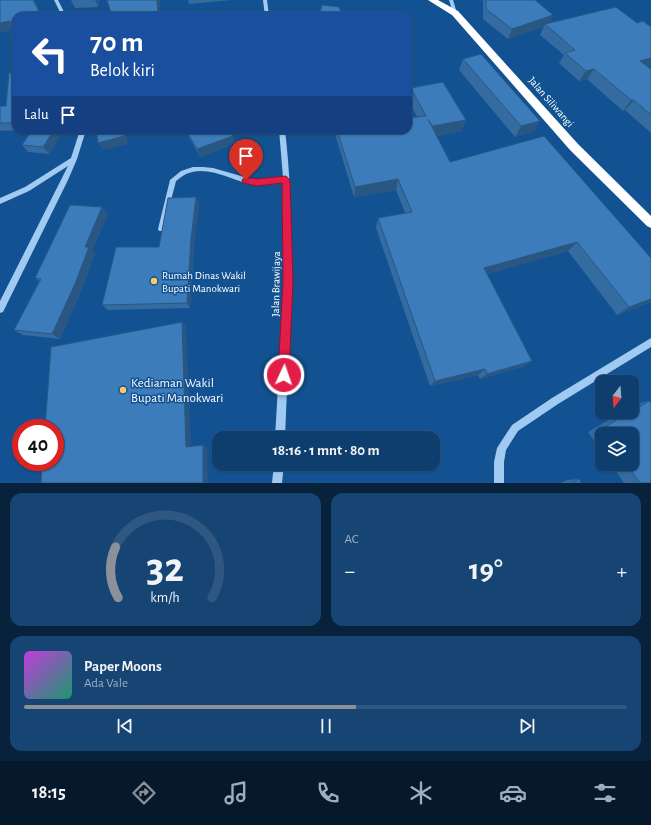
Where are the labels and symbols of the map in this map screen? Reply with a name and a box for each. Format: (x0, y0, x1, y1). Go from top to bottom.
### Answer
street label: Jalan Siliwangi (526, 75, 576, 129)
pin (229, 139, 263, 180)
street label: Jalan Brawijaya (270, 251, 282, 317)
place label: Rumah Dinas Wakil Bupati Manokwari (162, 270, 246, 294)
marker: Rumah Dinas Wakil Bupati Manokwari (149, 276, 159, 286)
position arrow (263, 354, 305, 396)
north arrow (595, 375, 639, 419)
place label: Kediaman Wakil Bupati Manokwari (131, 377, 223, 405)
marker: Kediaman Wakil Bupati Manokwari (118, 385, 128, 395)
speed limit sign: 40 (12, 419, 64, 471)

